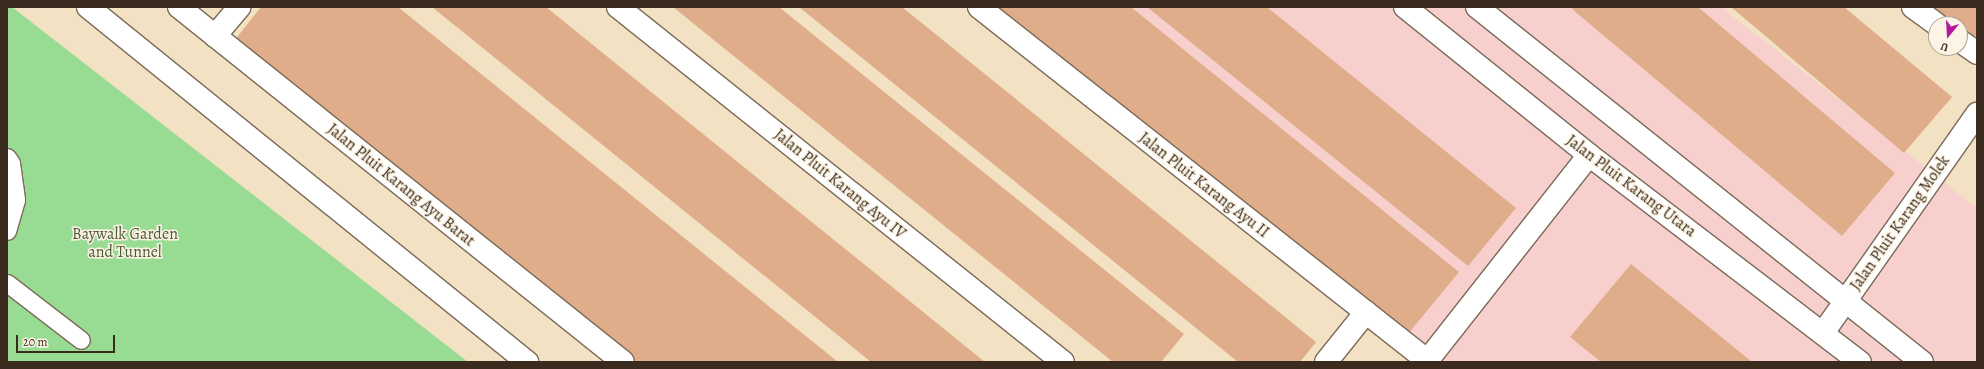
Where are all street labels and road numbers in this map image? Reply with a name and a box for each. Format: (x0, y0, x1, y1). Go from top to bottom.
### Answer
street label: Jalan Pluit Karang Ayu Barat (323, 120, 479, 250)
street label: Jalan Pluit Karang Ayu IV (770, 125, 910, 243)
street label: Jalan Pluit Karang Ayu II (1135, 128, 1273, 242)
street label: Jalan Pluit Karang Utara (1562, 131, 1700, 241)
street label: Jalan Pluit Karang Molek (1846, 152, 1954, 294)

